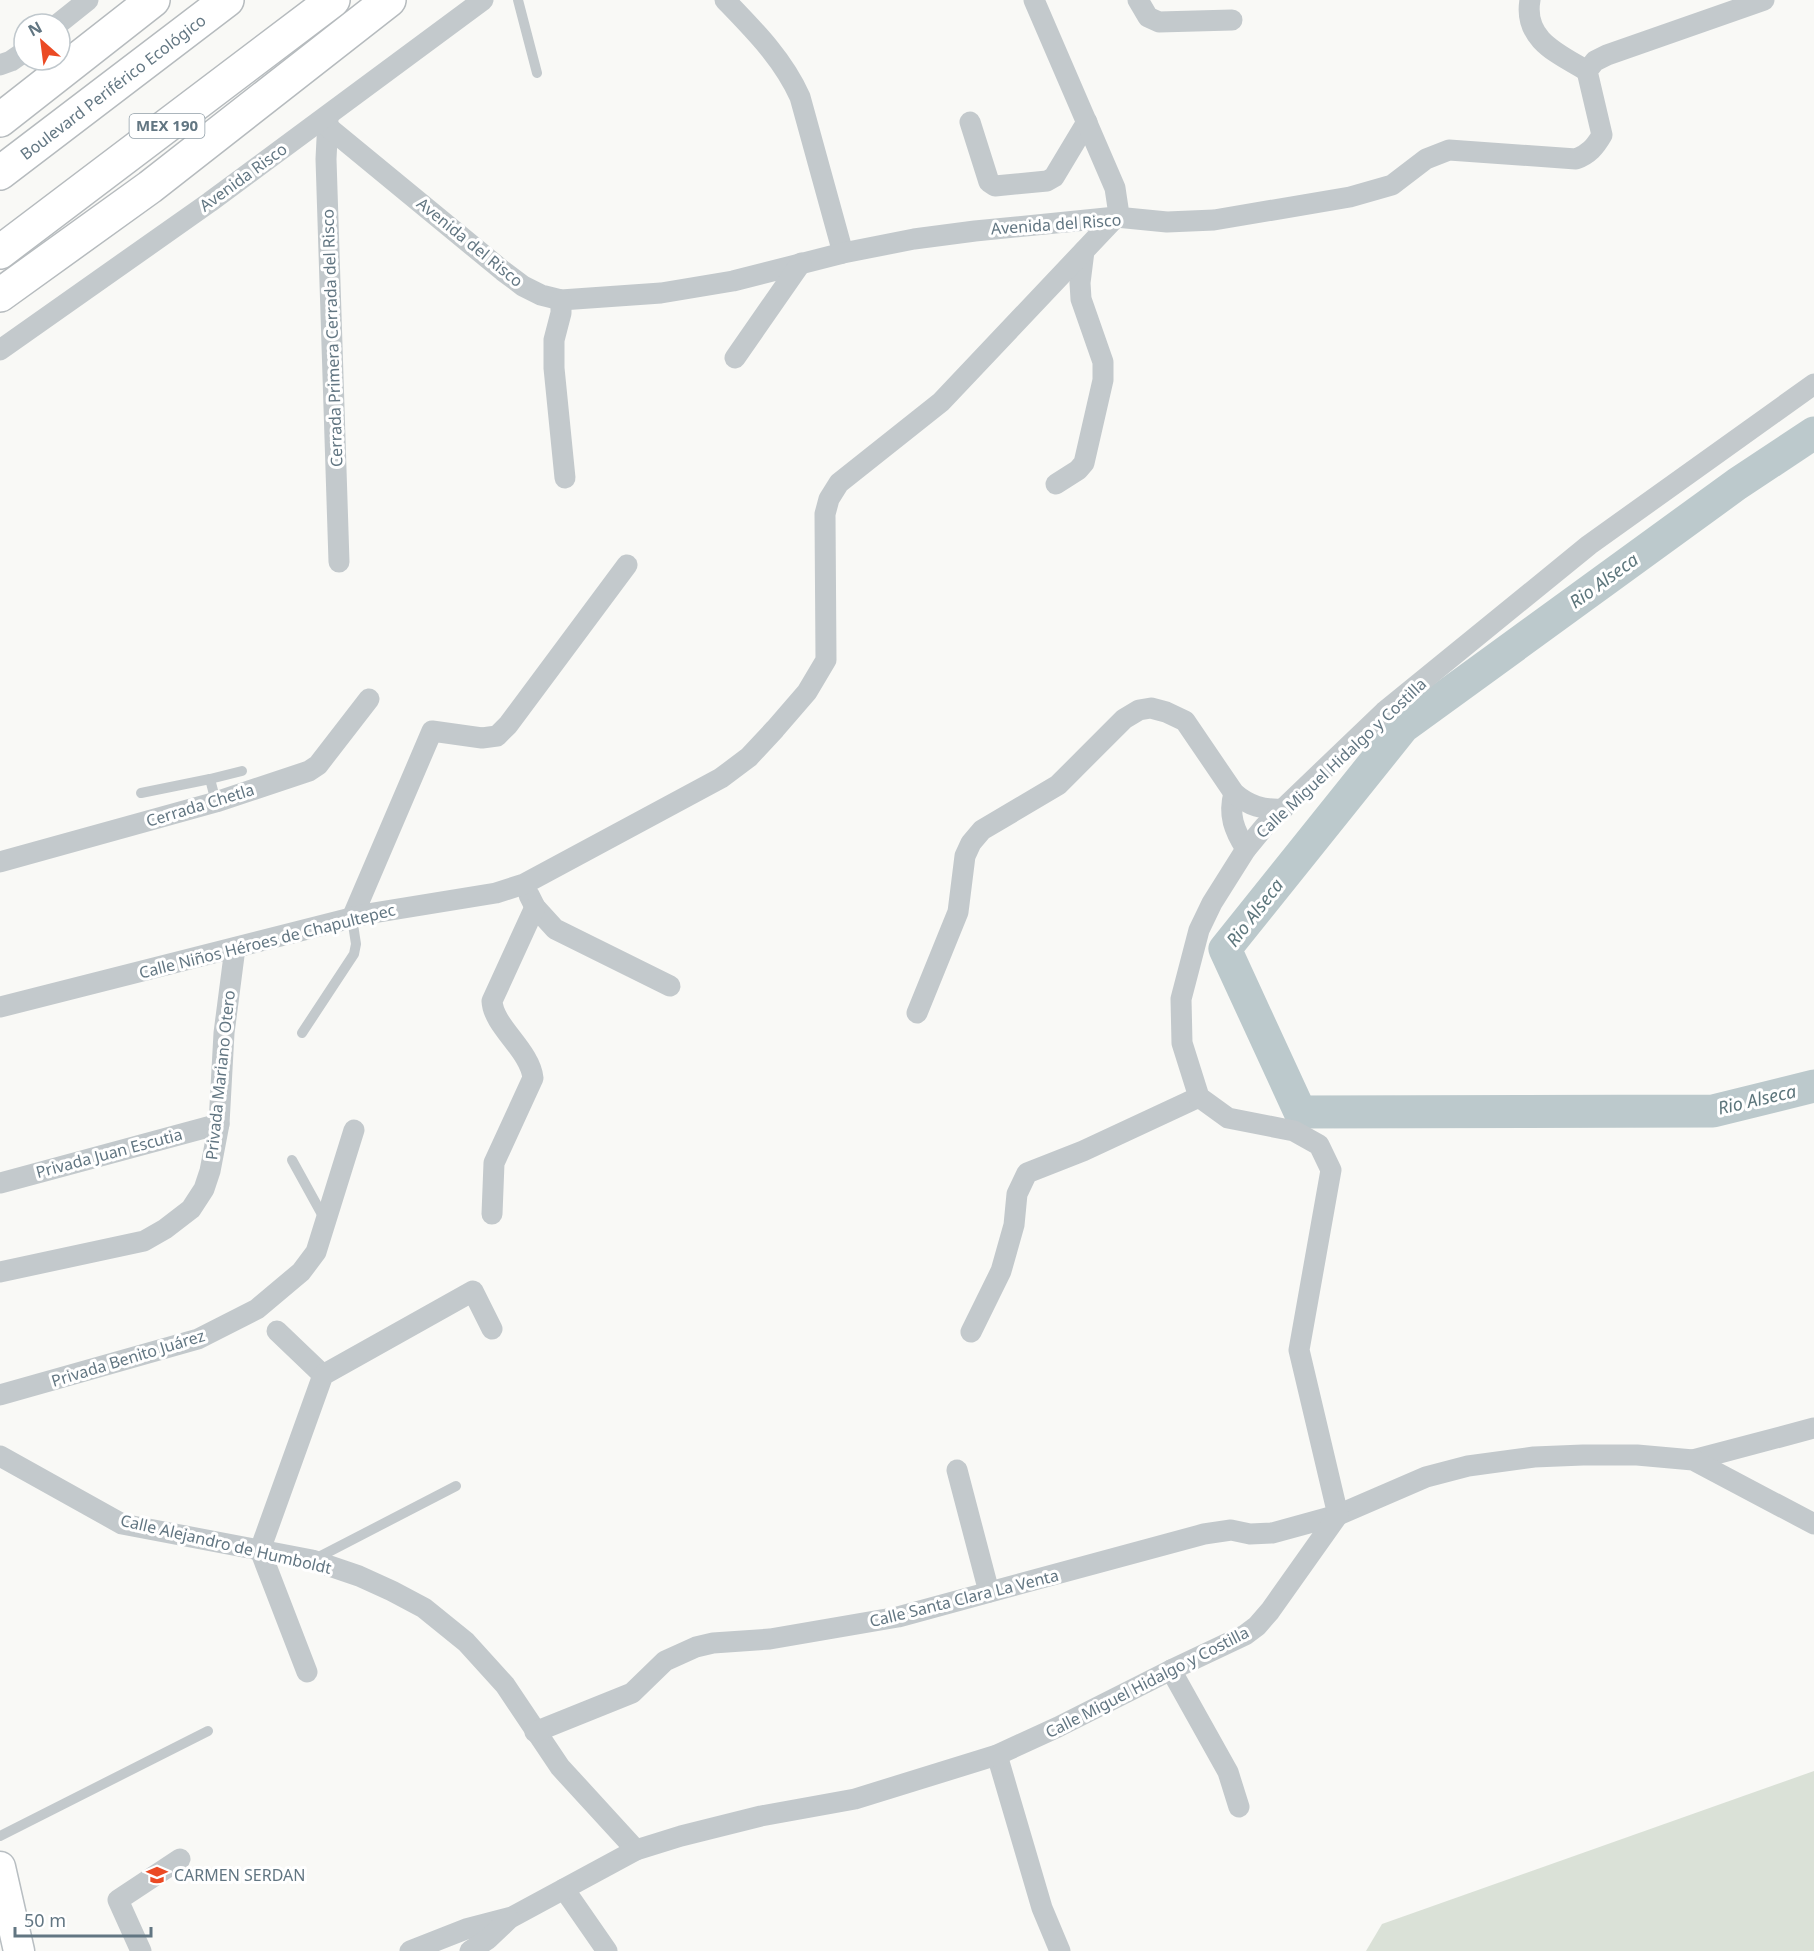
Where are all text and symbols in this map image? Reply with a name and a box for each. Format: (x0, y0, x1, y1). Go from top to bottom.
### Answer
street label: Boulevard Periférico Ecológico (16, 9, 210, 165)
north arrow (12, 12, 72, 72)
text: N (24, 16, 46, 42)
road number: MEX 190 (130, 114, 204, 138)
street label: Avenida Risco (195, 138, 291, 216)
street label: Avenida del Risco (412, 192, 528, 292)
street label: Avenida del Risco (990, 208, 1122, 240)
street label: Cerrada Primera Cerrada del Risco (317, 209, 347, 467)
water label: Rio Alseca (1564, 547, 1643, 613)
street label: Calle Miguel Hidalgo y Costilla (1251, 673, 1431, 843)
street label: Cerrada Chetla (143, 778, 257, 832)
water label: Rio Alseca (1220, 874, 1288, 951)
street label: Calle Niños Héroes de Chapultepec (137, 898, 398, 983)
street label: Privada Mariano Otero (200, 989, 240, 1161)
water label: Rio Alseca (1715, 1078, 1798, 1120)
street label: Privada Juan Escutia (33, 1123, 185, 1183)
street label: Privada Benito Juárez (49, 1324, 207, 1392)
street label: Calle Alejandro de Humboldt (118, 1509, 334, 1579)
street label: Calle Santa Clara La Venta (867, 1564, 1061, 1632)
street label: Calle Miguel Hidalgo y Costilla (1041, 1621, 1253, 1743)
school or university icon: CARMEN SERDAN (145, 1863, 169, 1887)
place label: CARMEN SERDAN (174, 1864, 305, 1886)
scale bar (15, 1900, 152, 1938)
text: 50 m (24, 1908, 66, 1932)

